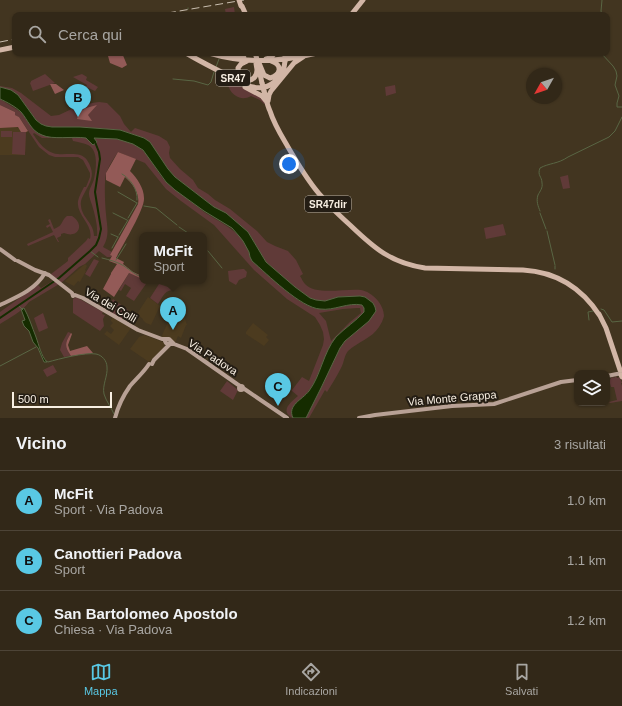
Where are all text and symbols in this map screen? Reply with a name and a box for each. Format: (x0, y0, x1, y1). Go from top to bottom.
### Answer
search box (12, 12, 610, 56)
icon: search (26, 23, 48, 45)
text: Cerca qui (58, 26, 122, 43)
north arrow (526, 68, 562, 104)
road number: SR47 (216, 70, 250, 86)
pin: B (65, 84, 91, 117)
your location (279, 154, 299, 174)
road number: SR47dir (305, 196, 351, 212)
popup (139, 232, 207, 284)
text: McFit (153, 242, 193, 259)
text: Sport (153, 259, 184, 274)
street label: Via dei Colli (83, 285, 139, 325)
pin: A (160, 297, 186, 330)
street label: Via Padova (186, 337, 241, 378)
map controls (574, 370, 610, 406)
button: layers (574, 370, 610, 406)
pin: C (265, 373, 291, 406)
street label: Via Monte Grappa (407, 388, 498, 408)
scale bar (12, 390, 112, 409)
text: 500 m (18, 393, 49, 405)
text: Vicino (16, 434, 67, 453)
text: 3 risultati (554, 437, 606, 452)
text: McFit (54, 485, 93, 502)
text: A (24, 493, 34, 508)
text: 1.0 km (567, 493, 606, 508)
text: Sport · Via Padova (54, 502, 163, 517)
text: Canottieri Padova (54, 545, 182, 562)
text: B (24, 553, 34, 568)
text: 1.1 km (567, 553, 606, 568)
text: Sport (54, 562, 85, 577)
text: San Bartolomeo Apostolo (54, 605, 238, 622)
text: C (24, 613, 34, 628)
text: 1.2 km (567, 613, 606, 628)
text: Chiesa · Via Padova (54, 622, 172, 637)
tab: Mappa (84, 661, 118, 697)
tab: Indicazioni (285, 661, 337, 697)
tab: Salvati (505, 661, 538, 697)

